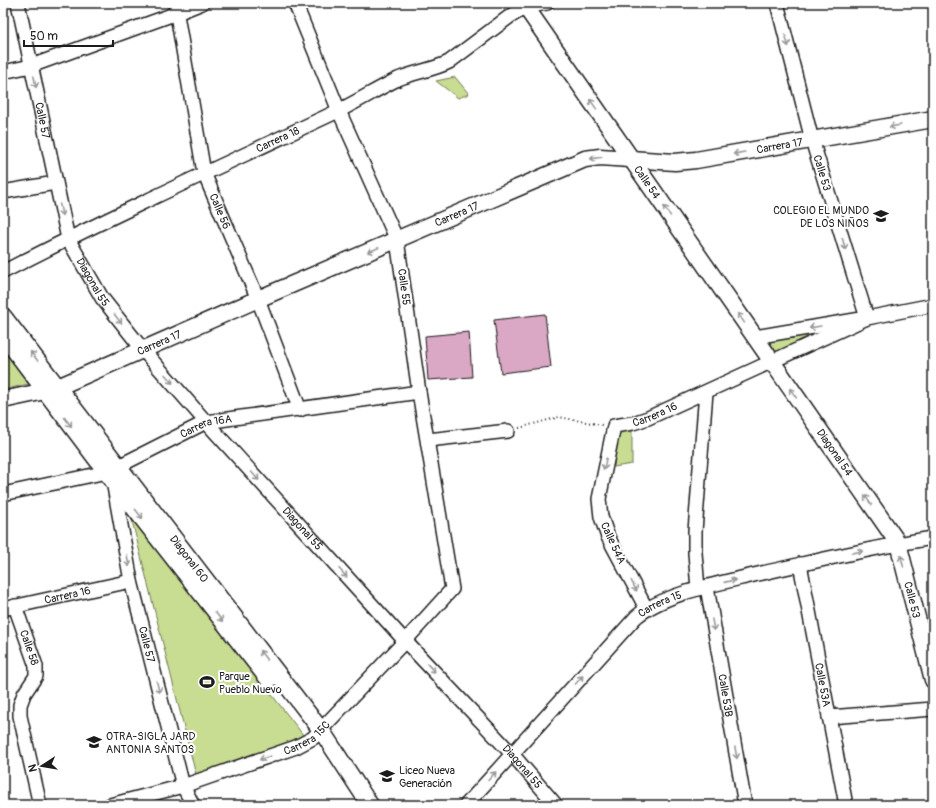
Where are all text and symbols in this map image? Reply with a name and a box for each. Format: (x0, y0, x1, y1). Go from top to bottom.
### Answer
scale bar (24, 22, 113, 48)
text: 50 m (30, 29, 58, 44)
one-way arrow (784, 34, 791, 47)
one-way arrow (31, 75, 39, 88)
one-way arrow (589, 99, 597, 110)
street label: Calle 57 (33, 101, 53, 140)
one-way arrow (888, 122, 901, 130)
street label: Carrera 18 (254, 123, 302, 155)
street label: Carrera 17 (756, 135, 804, 156)
one-way arrow (733, 149, 746, 157)
street label: Calle 53 (810, 153, 834, 193)
one-way arrow (590, 154, 603, 162)
street label: Calle 54 (631, 163, 664, 202)
street label: Calle 56 (207, 191, 234, 231)
street label: Carrera 17 (433, 199, 481, 229)
one-way arrow (58, 203, 65, 216)
place label: COLEGIO EL MUNDO DE LOS NIÑOS (773, 204, 869, 230)
one-way arrow (663, 206, 671, 217)
school or university icon: COLEGIO EL MUNDO DE LOS NIÑOS (872, 207, 890, 225)
one-way arrow (841, 237, 848, 250)
one-way arrow (367, 247, 379, 255)
street label: Diagonal 55 (74, 256, 112, 309)
street label: Calle 55 (395, 268, 413, 306)
one-way arrow (114, 313, 123, 324)
one-way arrow (737, 313, 745, 324)
one-way arrow (808, 323, 821, 331)
street label: Carrera 17 (135, 327, 183, 358)
one-way arrow (30, 351, 38, 362)
one-way arrow (164, 374, 173, 385)
one-way arrow (789, 388, 797, 399)
street label: Carrera 16 (631, 399, 679, 429)
street label: Carrera 16A (178, 412, 233, 441)
one-way arrow (64, 417, 73, 428)
street label: Diagonal 54 (814, 426, 856, 479)
one-way arrow (601, 458, 609, 471)
one-way arrow (251, 471, 260, 482)
one-way arrow (864, 495, 872, 506)
street label: Diagonal 55 (280, 504, 326, 553)
one-way arrow (135, 509, 143, 520)
street label: Calle 54A (598, 520, 628, 566)
street label: Diagonal 60 (167, 533, 212, 585)
one-way arrow (850, 548, 863, 556)
one-way arrow (124, 554, 132, 567)
one-way arrow (898, 555, 906, 568)
one-way arrow (338, 567, 347, 577)
one-way arrow (723, 577, 736, 585)
one-way arrow (631, 580, 639, 592)
street label: Calle 53 (902, 580, 923, 619)
street label: Carrera 16 (43, 584, 92, 606)
street label: Carrera 15 (635, 588, 683, 620)
one-way arrow (215, 611, 223, 622)
one-way arrow (710, 618, 718, 631)
street label: Calle 57 (136, 625, 158, 664)
street label: Calle 58 (17, 628, 42, 667)
one-way arrow (259, 650, 267, 661)
street label: Calle 53A (813, 662, 834, 708)
one-way arrow (426, 663, 436, 673)
place label: Parque Pueblo Nuevo (219, 670, 282, 696)
sports icon: Parque Pueblo Nuevo (198, 673, 216, 691)
street label: Calle 53B (716, 673, 736, 718)
one-way arrow (575, 674, 584, 685)
one-way arrow (155, 680, 163, 693)
street label: Carrera 15C (282, 718, 333, 757)
place label: OTRA-SIGLA JARD ANTONIA SANTOS (106, 730, 196, 756)
school or university icon: OTRA-SIGLA JARD ANTONIA SANTOS (85, 733, 103, 751)
street label: Diagonal 55 (500, 742, 545, 791)
north arrow (22, 746, 62, 786)
one-way arrow (732, 746, 740, 759)
one-way arrow (258, 755, 271, 762)
text: N (25, 762, 40, 773)
place label: Liceo Nueva Generación (399, 764, 455, 790)
school or university icon: Liceo Nueva Generación (378, 767, 396, 785)
one-way arrow (488, 771, 497, 781)

